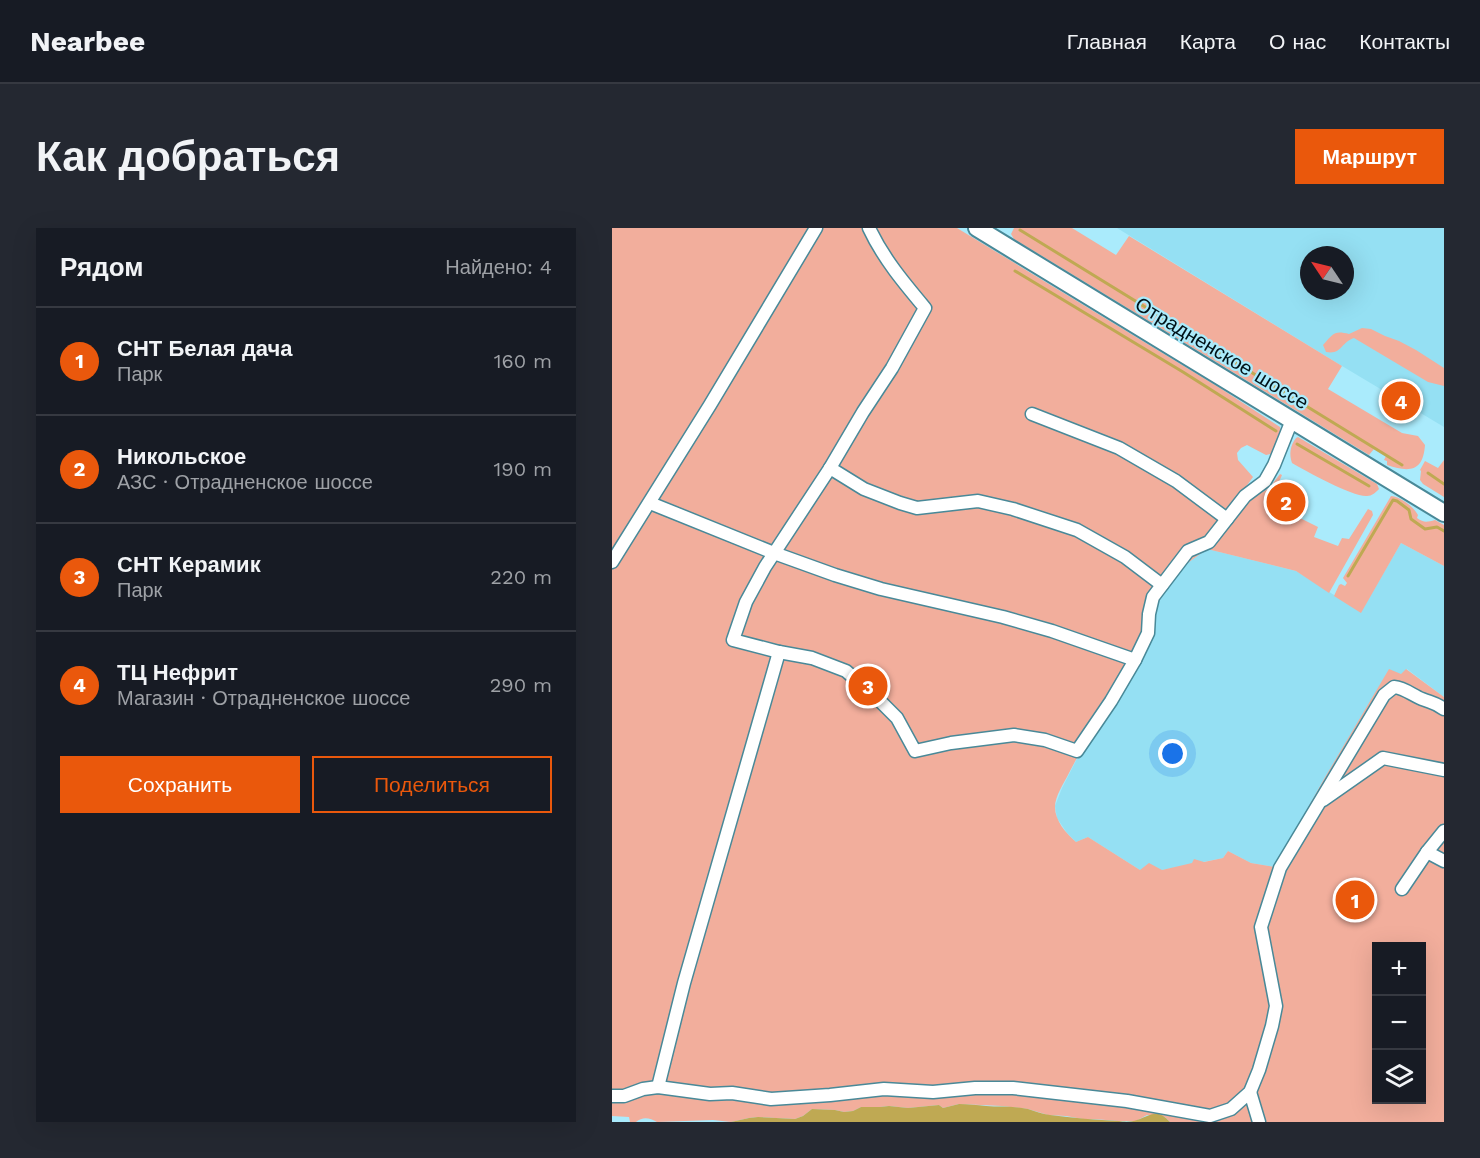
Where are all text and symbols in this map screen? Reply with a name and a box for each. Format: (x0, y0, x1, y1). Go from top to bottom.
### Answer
text: Nearbee (30, 25, 145, 58)
text: Главная (1067, 29, 1147, 54)
text: Карта (1180, 29, 1236, 54)
text: О нас (1269, 29, 1326, 54)
text: Контакты (1359, 29, 1450, 54)
button: Маршрут (1295, 129, 1444, 184)
text: Как добраться (36, 132, 340, 181)
north arrow (1300, 246, 1354, 300)
text: Рядом (60, 252, 143, 282)
text: Найдено: 4 (445, 255, 552, 279)
street label: Отрадненское шоссе (1131, 292, 1313, 414)
text: СНТ Белая дача (117, 336, 293, 361)
text: 1 (75, 349, 84, 373)
text: 160 m (494, 349, 552, 373)
text: Парк (117, 362, 162, 386)
pin: 4 (1382, 378, 1420, 423)
text: Никольское (117, 444, 246, 469)
text: 2 (74, 457, 85, 481)
text: 190 m (494, 457, 552, 481)
text: АЗС · Отрадненское шоссе (117, 470, 373, 494)
pin: 2 (1266, 480, 1306, 524)
text: СНТ Керамик (117, 552, 261, 577)
text: 3 (74, 565, 85, 589)
text: 220 m (490, 565, 552, 589)
text: Парк (117, 578, 162, 602)
text: ТЦ Нефрит (117, 660, 238, 685)
pin: 3 (848, 664, 888, 708)
text: 4 (73, 673, 86, 697)
text: 290 m (490, 673, 552, 697)
text: Магазин · Отрадненское шоссе (117, 686, 411, 710)
your location (1158, 739, 1187, 768)
button: Сохранить (60, 756, 300, 813)
button: Поделиться (312, 756, 552, 813)
pin: 1 (1336, 878, 1374, 922)
map controls (1372, 942, 1426, 1104)
button: + (1372, 942, 1426, 996)
button: − (1372, 996, 1426, 1050)
button: layers (1372, 1050, 1426, 1104)

